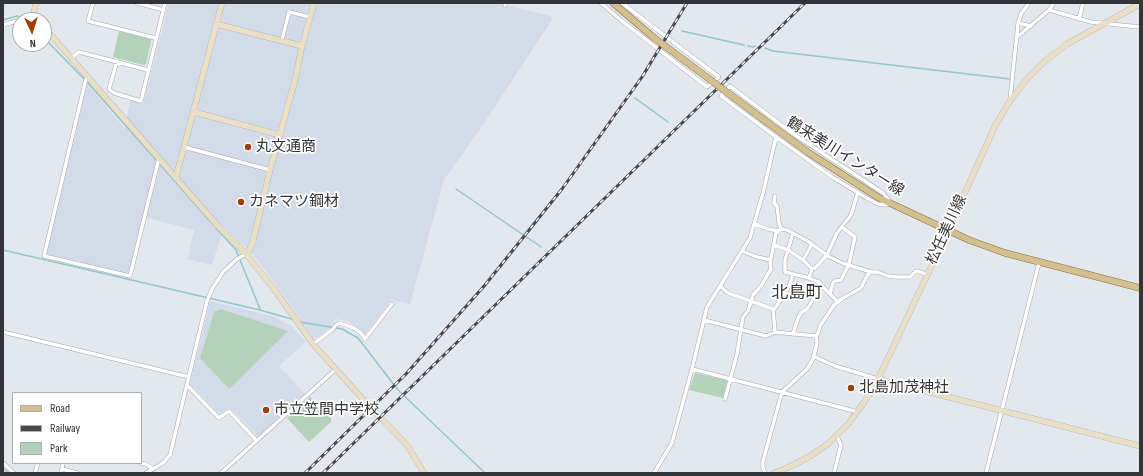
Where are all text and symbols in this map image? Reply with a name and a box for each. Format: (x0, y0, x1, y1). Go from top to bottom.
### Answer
north arrow (12, 12, 52, 52)
text: N (29, 37, 36, 50)
street label: 鶴来美川インター線 (783, 114, 907, 200)
place label: 丸文通商 (256, 138, 316, 156)
marker: 丸文通商 (243, 142, 253, 152)
street label: 松任美川線 (923, 192, 971, 268)
place label: カネマツ鋼材 (249, 193, 339, 211)
marker: カネマツ鋼材 (236, 197, 246, 207)
district label: 北島町 (772, 284, 822, 304)
place label: 北島加茂神社 (859, 379, 949, 397)
marker: 北島加茂神社 (846, 383, 856, 393)
legend (12, 392, 142, 464)
text: Road (50, 401, 70, 416)
place label: 市立笠間中学校 (274, 401, 379, 419)
marker: 市立笠間中学校 (261, 405, 271, 415)
text: Railway (50, 421, 80, 436)
text: Park (50, 441, 68, 456)

